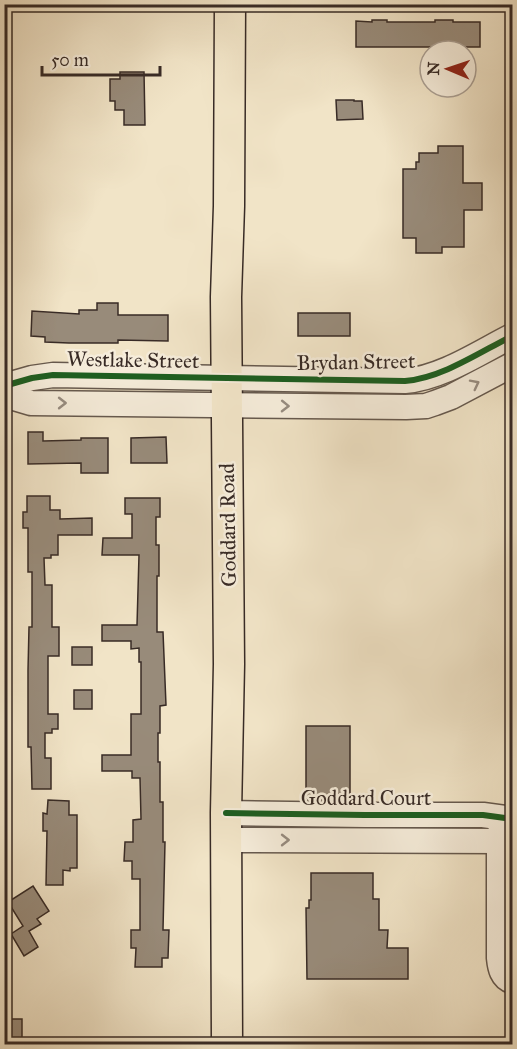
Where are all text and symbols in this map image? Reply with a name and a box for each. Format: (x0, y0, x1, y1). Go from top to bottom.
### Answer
scale bar (42, 39, 160, 77)
north arrow (418, 39, 478, 99)
text: 50 m (51, 49, 89, 71)
text: N (424, 61, 443, 76)
street label: Westlake Street (67, 346, 200, 374)
street label: Brydan Street (296, 348, 416, 376)
one-way arrow (469, 380, 480, 391)
one-way arrow (57, 397, 66, 409)
one-way arrow (280, 400, 289, 412)
street label: Goddard Road (214, 463, 242, 587)
street label: Goddard Court (301, 785, 432, 811)
one-way arrow (281, 834, 290, 846)

